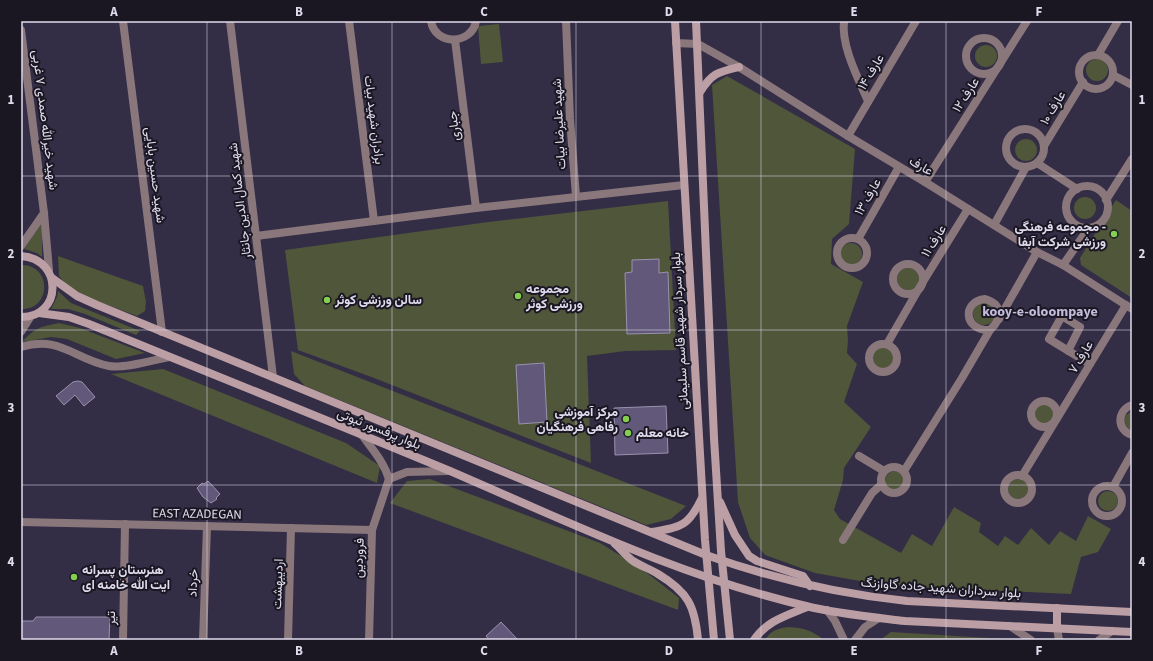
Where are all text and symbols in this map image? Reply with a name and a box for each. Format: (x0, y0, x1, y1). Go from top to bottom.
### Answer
text: A (109, 3, 118, 21)
text: B (295, 3, 303, 21)
text: C (480, 3, 488, 21)
text: D (665, 3, 673, 21)
text: E (850, 3, 858, 21)
text: F (1036, 3, 1043, 21)
street label: شهید خیرالله صمدی ۷ غربی (27, 49, 63, 191)
street label: عارف ۱۴ (853, 51, 889, 93)
street label: عارف ۱۲ (948, 74, 984, 116)
street label: برادران شهید بیات (360, 75, 388, 166)
street label: شهید علیرضا بیات (548, 78, 570, 170)
street label: عارف ۱۰ (1036, 87, 1070, 128)
text: 1 (8, 91, 15, 109)
text: 1 (1139, 91, 1146, 109)
street label: جباری (443, 110, 465, 142)
street label: شهید حسین بابایی (140, 126, 170, 224)
street label: شهید کمال الدین جانثار (224, 142, 256, 261)
street label: عارف (906, 152, 937, 180)
street label: عارف ۱۳ (850, 175, 886, 219)
place label: مجموعه فرهنگی - ورزشی شرکت آبفا (1014, 218, 1106, 251)
street label: عارف ۱۱ (917, 221, 951, 261)
marker: مجموعه فرهنگی - ورزشی شرکت آبفا (1109, 229, 1119, 239)
text: 2 (8, 245, 15, 263)
text: 2 (1139, 245, 1146, 263)
street label: بلوار سردار شهید قاسم سلیمانی (667, 252, 693, 410)
place label: مجموعه ورزشی کوثر (525, 280, 583, 313)
place label: سالن ورزشی کوثر (334, 291, 422, 309)
marker: مجموعه ورزشی کوثر (513, 291, 523, 301)
marker: سالن ورزشی کوثر (322, 295, 332, 305)
district label: kooy-e-oloompaye (982, 302, 1098, 322)
street label: عارف ۷ (1064, 337, 1098, 377)
text: 3 (8, 399, 15, 417)
text: 3 (1139, 399, 1146, 417)
place label: مرکز آموزشی رفاهی فرهنگیان (536, 403, 618, 436)
street label: بلوار پرفسور ثبوتی (334, 404, 424, 454)
marker: مرکز آموزشی رفاهی فرهنگیان (621, 414, 631, 424)
place label: خانه معلم (636, 424, 689, 442)
marker: خانه معلم (623, 428, 633, 438)
street label: EAST AZADEGAN (152, 504, 242, 524)
street label: فروردین (349, 538, 369, 578)
text: 4 (8, 553, 15, 571)
text: 4 (1139, 553, 1146, 571)
street label: اردیبهشت (268, 558, 288, 610)
place label: هنرستان پسرانه ایت الله خامنه ای (82, 561, 170, 594)
street label: خرداد (184, 568, 202, 597)
marker: هنرستان پسرانه ایت الله خامنه ای (69, 572, 79, 582)
street label: بلوار سرداران شهید جاده گاوازنگ (860, 573, 1022, 603)
street label: تیر (102, 611, 120, 626)
text: A (109, 642, 118, 660)
text: B (295, 642, 303, 660)
text: C (480, 642, 488, 660)
text: D (665, 642, 673, 660)
text: E (850, 642, 858, 660)
text: F (1036, 642, 1043, 660)

